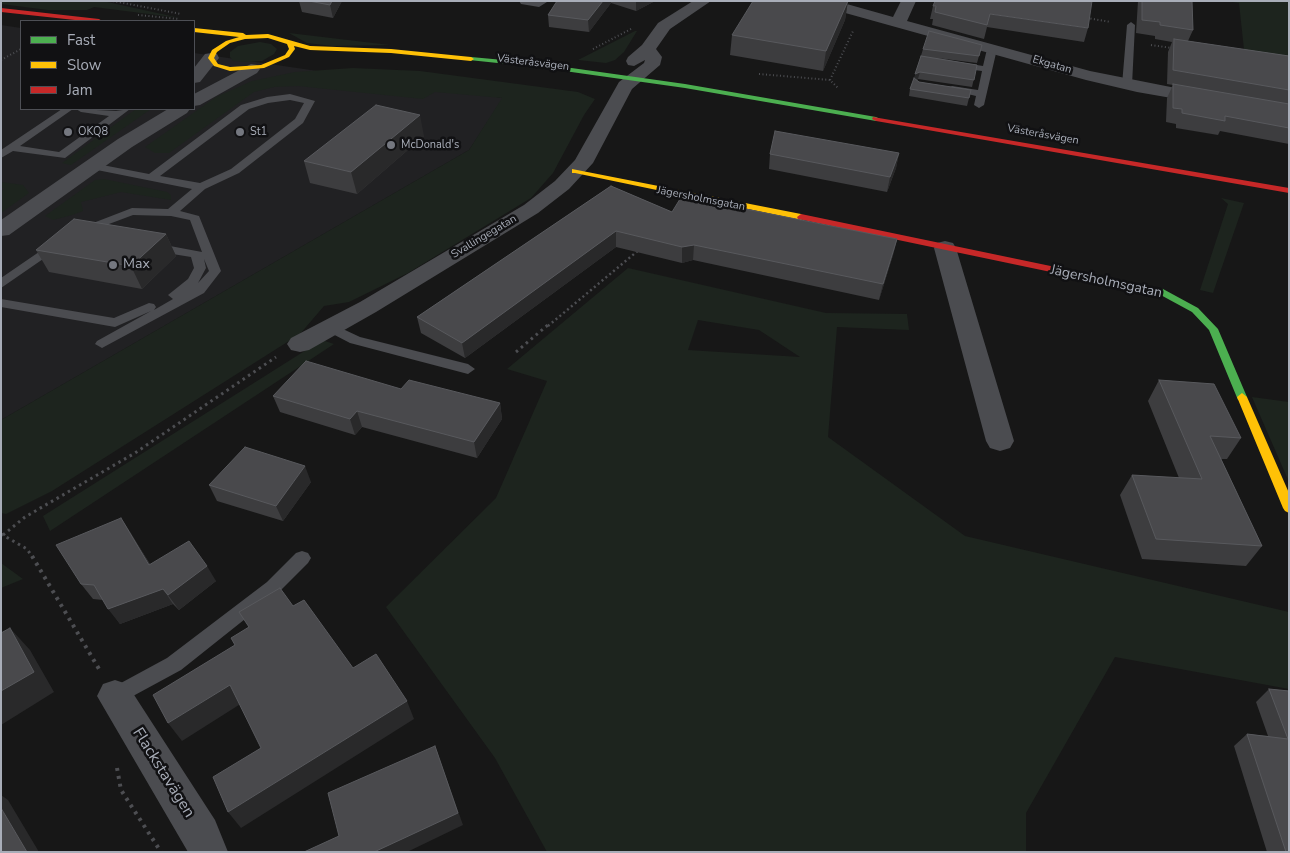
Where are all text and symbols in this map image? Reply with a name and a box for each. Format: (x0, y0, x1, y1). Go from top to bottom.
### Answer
legend (20, 20, 195, 110)
text: Fast (67, 30, 95, 50)
street label: Västeråsvägen (496, 52, 570, 74)
street label: Ekgatan (1031, 53, 1073, 77)
text: Slow (67, 55, 101, 75)
text: Jam (67, 80, 93, 100)
street label: Västeråsvägen (1006, 122, 1080, 148)
place label: OKQ8 (78, 125, 108, 139)
place label: St1 (250, 125, 267, 139)
marker: OKQ8 (62, 126, 74, 138)
marker: St1 (234, 126, 246, 138)
place label: McDonald's (401, 138, 459, 152)
marker: McDonald's (385, 139, 397, 151)
street label: Jägersholmsgatan (656, 184, 746, 214)
street label: Svallingegatan (449, 212, 519, 262)
place label: Max (123, 257, 150, 273)
marker: Max (107, 259, 119, 271)
street label: Jägersholmsgatan (1049, 262, 1163, 302)
street label: Flackstavägen (128, 724, 198, 822)

